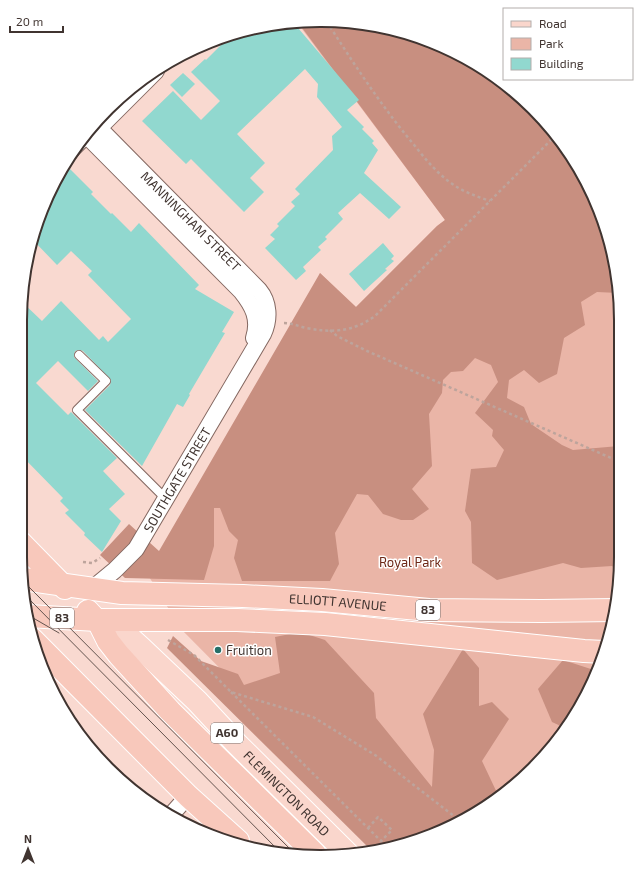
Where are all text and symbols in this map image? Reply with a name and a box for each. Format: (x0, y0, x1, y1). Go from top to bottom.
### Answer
scale bar (10, 8, 63, 34)
legend (503, 8, 633, 80)
text: 20 m (16, 14, 43, 28)
text: Road (539, 16, 567, 30)
text: Park (539, 36, 564, 50)
text: Building (539, 56, 584, 70)
street label: MANNINGHAM STREET (138, 168, 245, 275)
street label: SOUTHGATE STREET (140, 424, 214, 535)
park label: Royal Park (379, 554, 442, 570)
street label: ELLIOTT AVENUE (289, 590, 387, 614)
road number: 83 (416, 600, 440, 620)
road number: 83 (50, 608, 74, 628)
place label: Fruition (226, 642, 272, 658)
marker: Fruition (213, 645, 223, 655)
road number: A60 (211, 723, 243, 743)
street label: FLEMINGTON ROAD (240, 747, 333, 839)
north arrow (8, 829, 48, 869)
text: N (24, 832, 32, 845)

